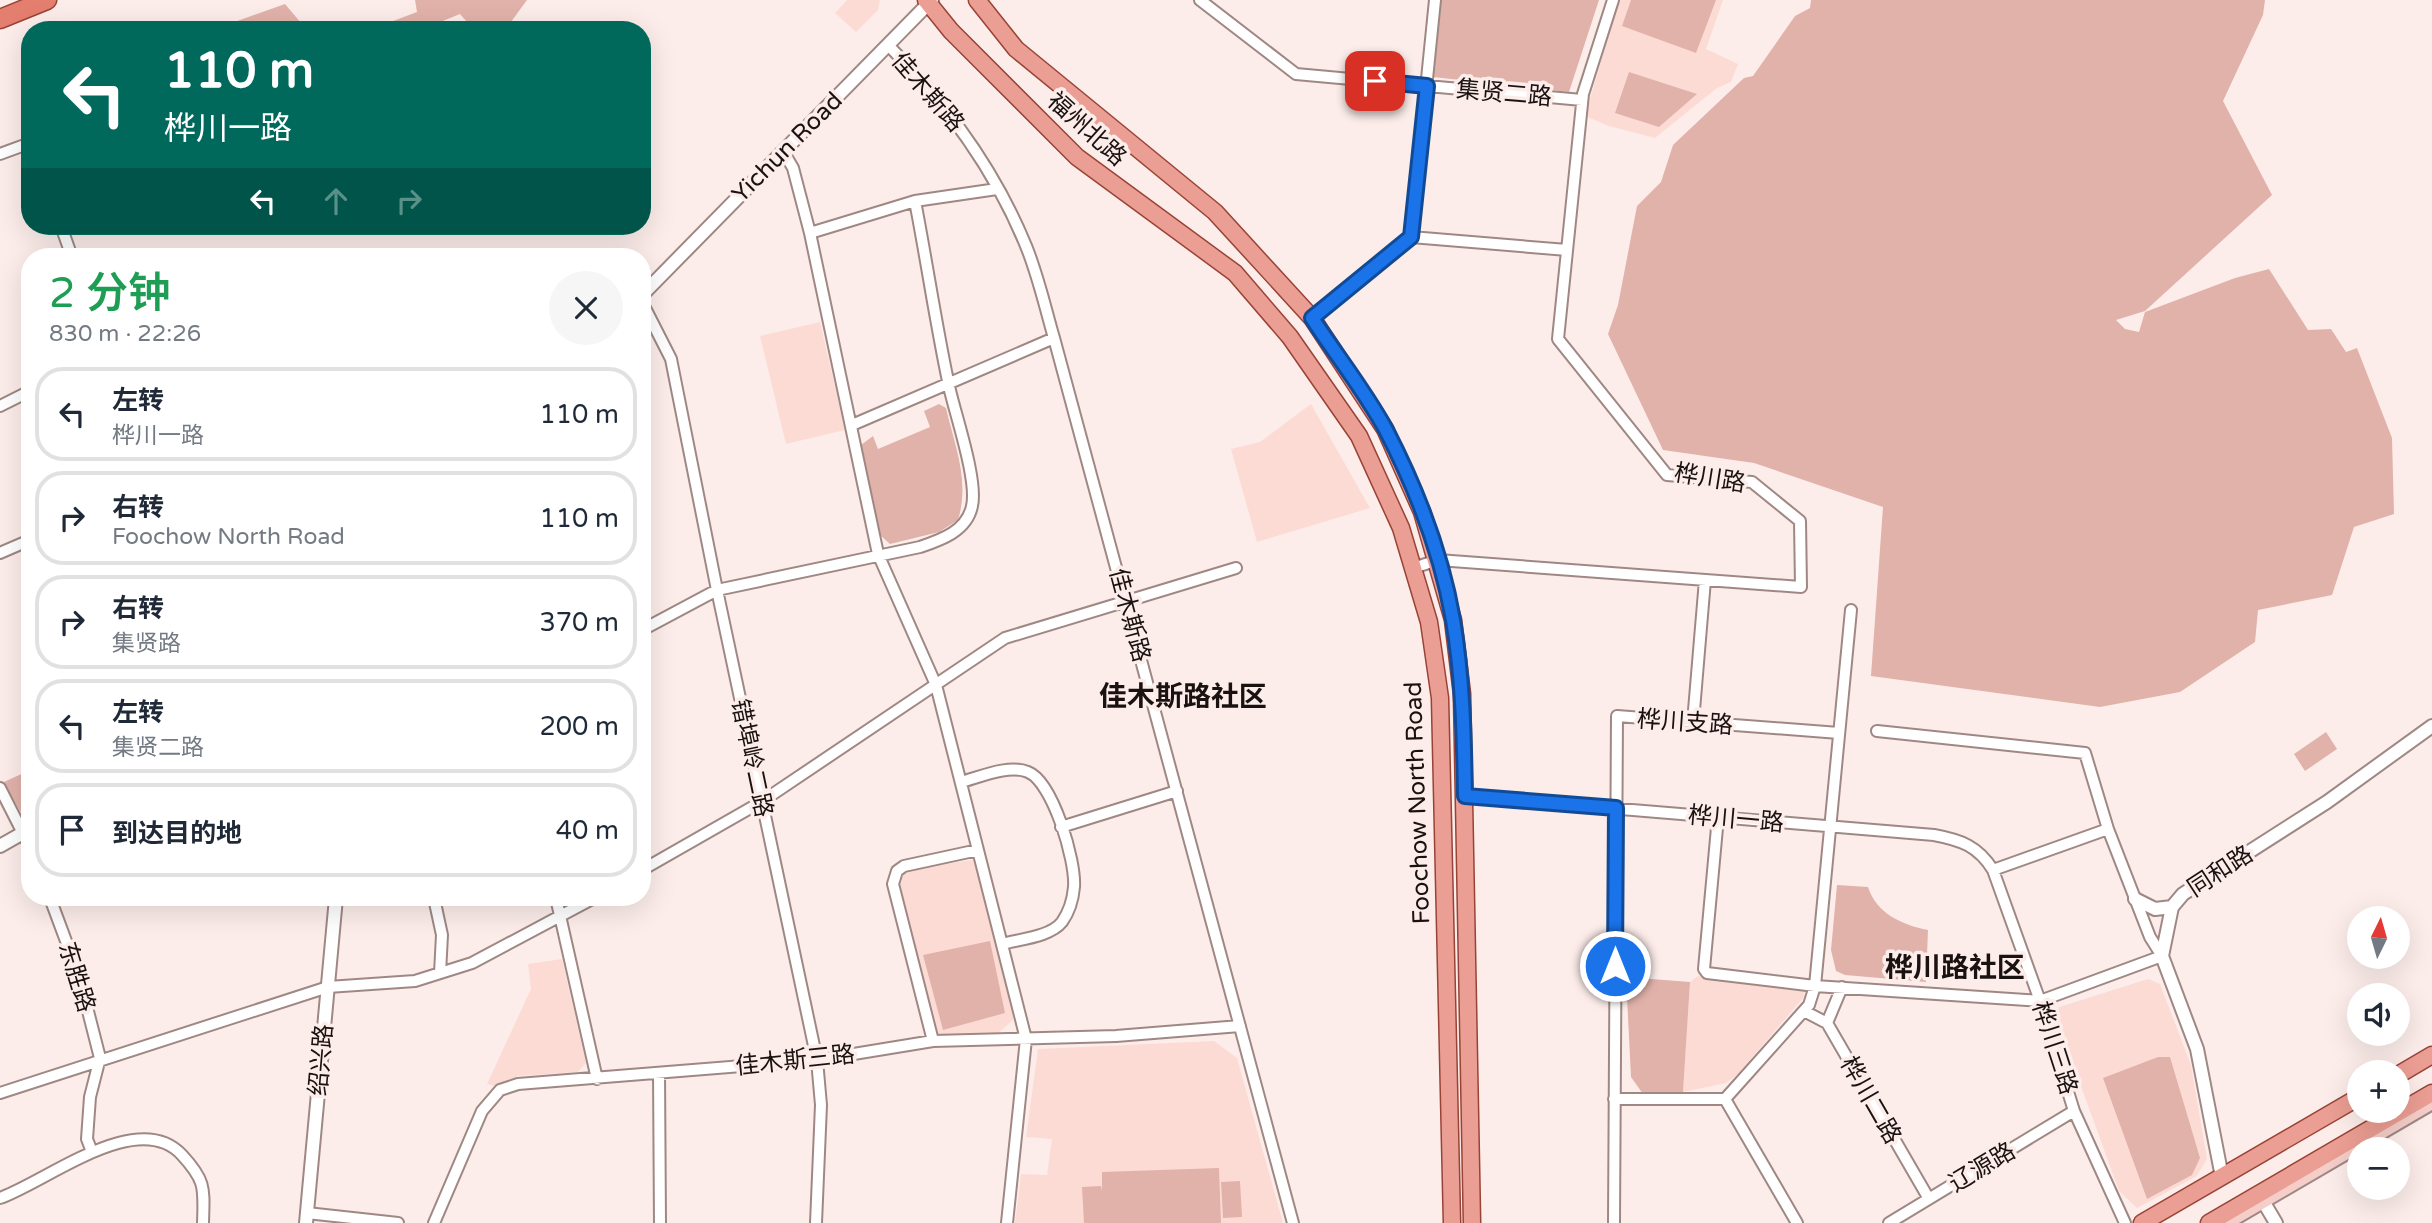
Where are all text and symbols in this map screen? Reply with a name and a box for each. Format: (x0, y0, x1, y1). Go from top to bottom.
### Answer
text: 110 m (164, 42, 314, 101)
street label: 佳木斯路 (885, 47, 970, 138)
icon: left (49, 49, 140, 140)
pin (1345, 51, 1405, 111)
icon: arrive (1356, 62, 1394, 100)
street label: 集贤二路 (1455, 75, 1553, 112)
street label: Yichun Road (726, 86, 849, 209)
street label: 福州北路 (1041, 86, 1132, 172)
text: 桦川一路 (164, 110, 292, 148)
icon: left (244, 182, 282, 220)
icon: ahead (317, 182, 355, 220)
icon: right (390, 182, 428, 220)
text: 2 分钟 (49, 268, 170, 319)
button: close (549, 271, 623, 345)
text: 830 m · 22:26 (49, 320, 201, 348)
text: 左转 (112, 385, 164, 416)
icon: left (53, 395, 91, 433)
text: 110 m (539, 399, 619, 430)
text: 桦川一路 (112, 422, 204, 450)
street label: 桦川路 (1672, 459, 1748, 498)
text: 右转 (112, 492, 164, 523)
icon: right (53, 499, 91, 537)
text: 110 m (539, 503, 619, 534)
text: Foochow North Road (112, 523, 345, 551)
street label: 佳木斯路 (1103, 565, 1156, 665)
text: 右转 (112, 593, 164, 624)
icon: right (53, 603, 91, 641)
text: 370 m (539, 607, 619, 638)
text: 集贤路 (112, 630, 181, 658)
district label: 佳木斯路社区 (1099, 680, 1267, 714)
street label: Foochow North Road (1399, 681, 1436, 925)
street label: 错埠岭二路 (725, 696, 778, 820)
text: 左转 (112, 697, 164, 728)
street label: 桦川支路 (1636, 705, 1734, 740)
icon: left (53, 707, 91, 745)
text: 200 m (539, 711, 619, 742)
text: 集贤二路 (112, 734, 204, 762)
street label: 桦川一路 (1687, 801, 1785, 838)
icon: arrive (53, 811, 91, 849)
text: 40 m (556, 815, 619, 846)
text: 到达目的地 (112, 818, 242, 849)
street label: 同和路 (2182, 840, 2258, 903)
north arrow (2347, 906, 2410, 970)
map controls (2347, 906, 2410, 1200)
position arrow (1578, 929, 1652, 1003)
street label: 东胜路 (52, 938, 101, 1016)
district label: 桦川路社区 (1885, 951, 2025, 985)
button: sound (2347, 983, 2410, 1046)
street label: 桦川三路 (2026, 998, 2083, 1098)
street label: 绍兴路 (304, 1023, 339, 1097)
street label: 佳木斯三路 (734, 1040, 856, 1081)
street label: 桦川二路 (1834, 1051, 1907, 1149)
button: + (2347, 1060, 2410, 1123)
street label: 辽源路 (1944, 1136, 2021, 1198)
button: − (2347, 1137, 2410, 1200)

